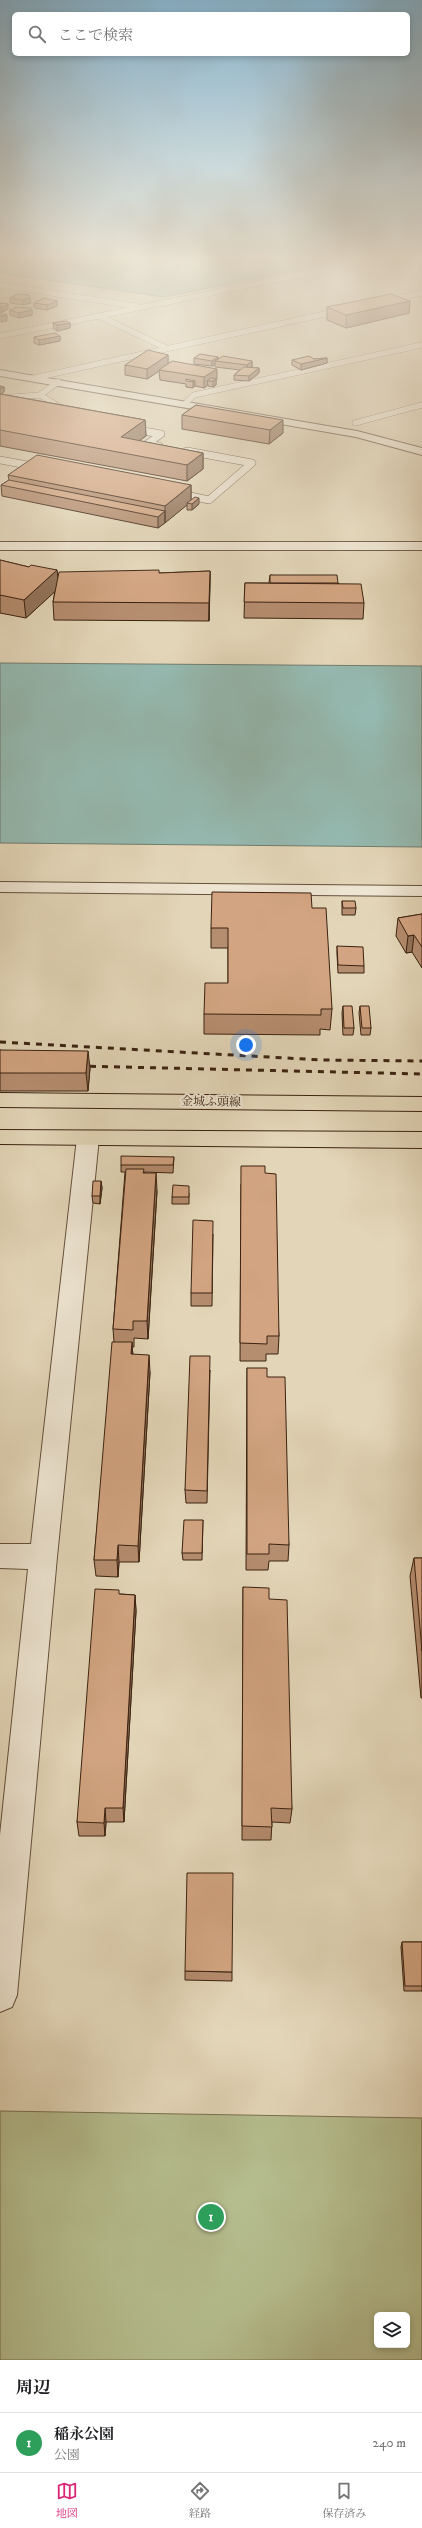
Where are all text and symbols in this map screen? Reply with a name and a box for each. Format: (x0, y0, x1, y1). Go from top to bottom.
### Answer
search box (12, 12, 410, 56)
icon: search (26, 23, 48, 45)
text: ここで検索 (58, 26, 133, 45)
your location (236, 1035, 256, 1055)
street label: 金城ふ頭線 (181, 1094, 241, 1110)
pin: 1 (198, 2202, 224, 2232)
map controls (374, 2312, 410, 2348)
button: layers (374, 2312, 410, 2348)
text: 周辺 (16, 2377, 50, 2399)
text: 稲永公園 (54, 2425, 114, 2444)
text: 1 (27, 2435, 31, 2451)
text: 240 m (373, 2435, 406, 2451)
text: 公園 (54, 2447, 80, 2463)
tab: 地図 (56, 2480, 78, 2521)
tab: 経路 (189, 2480, 211, 2521)
tab: 保存済み (322, 2480, 366, 2521)

